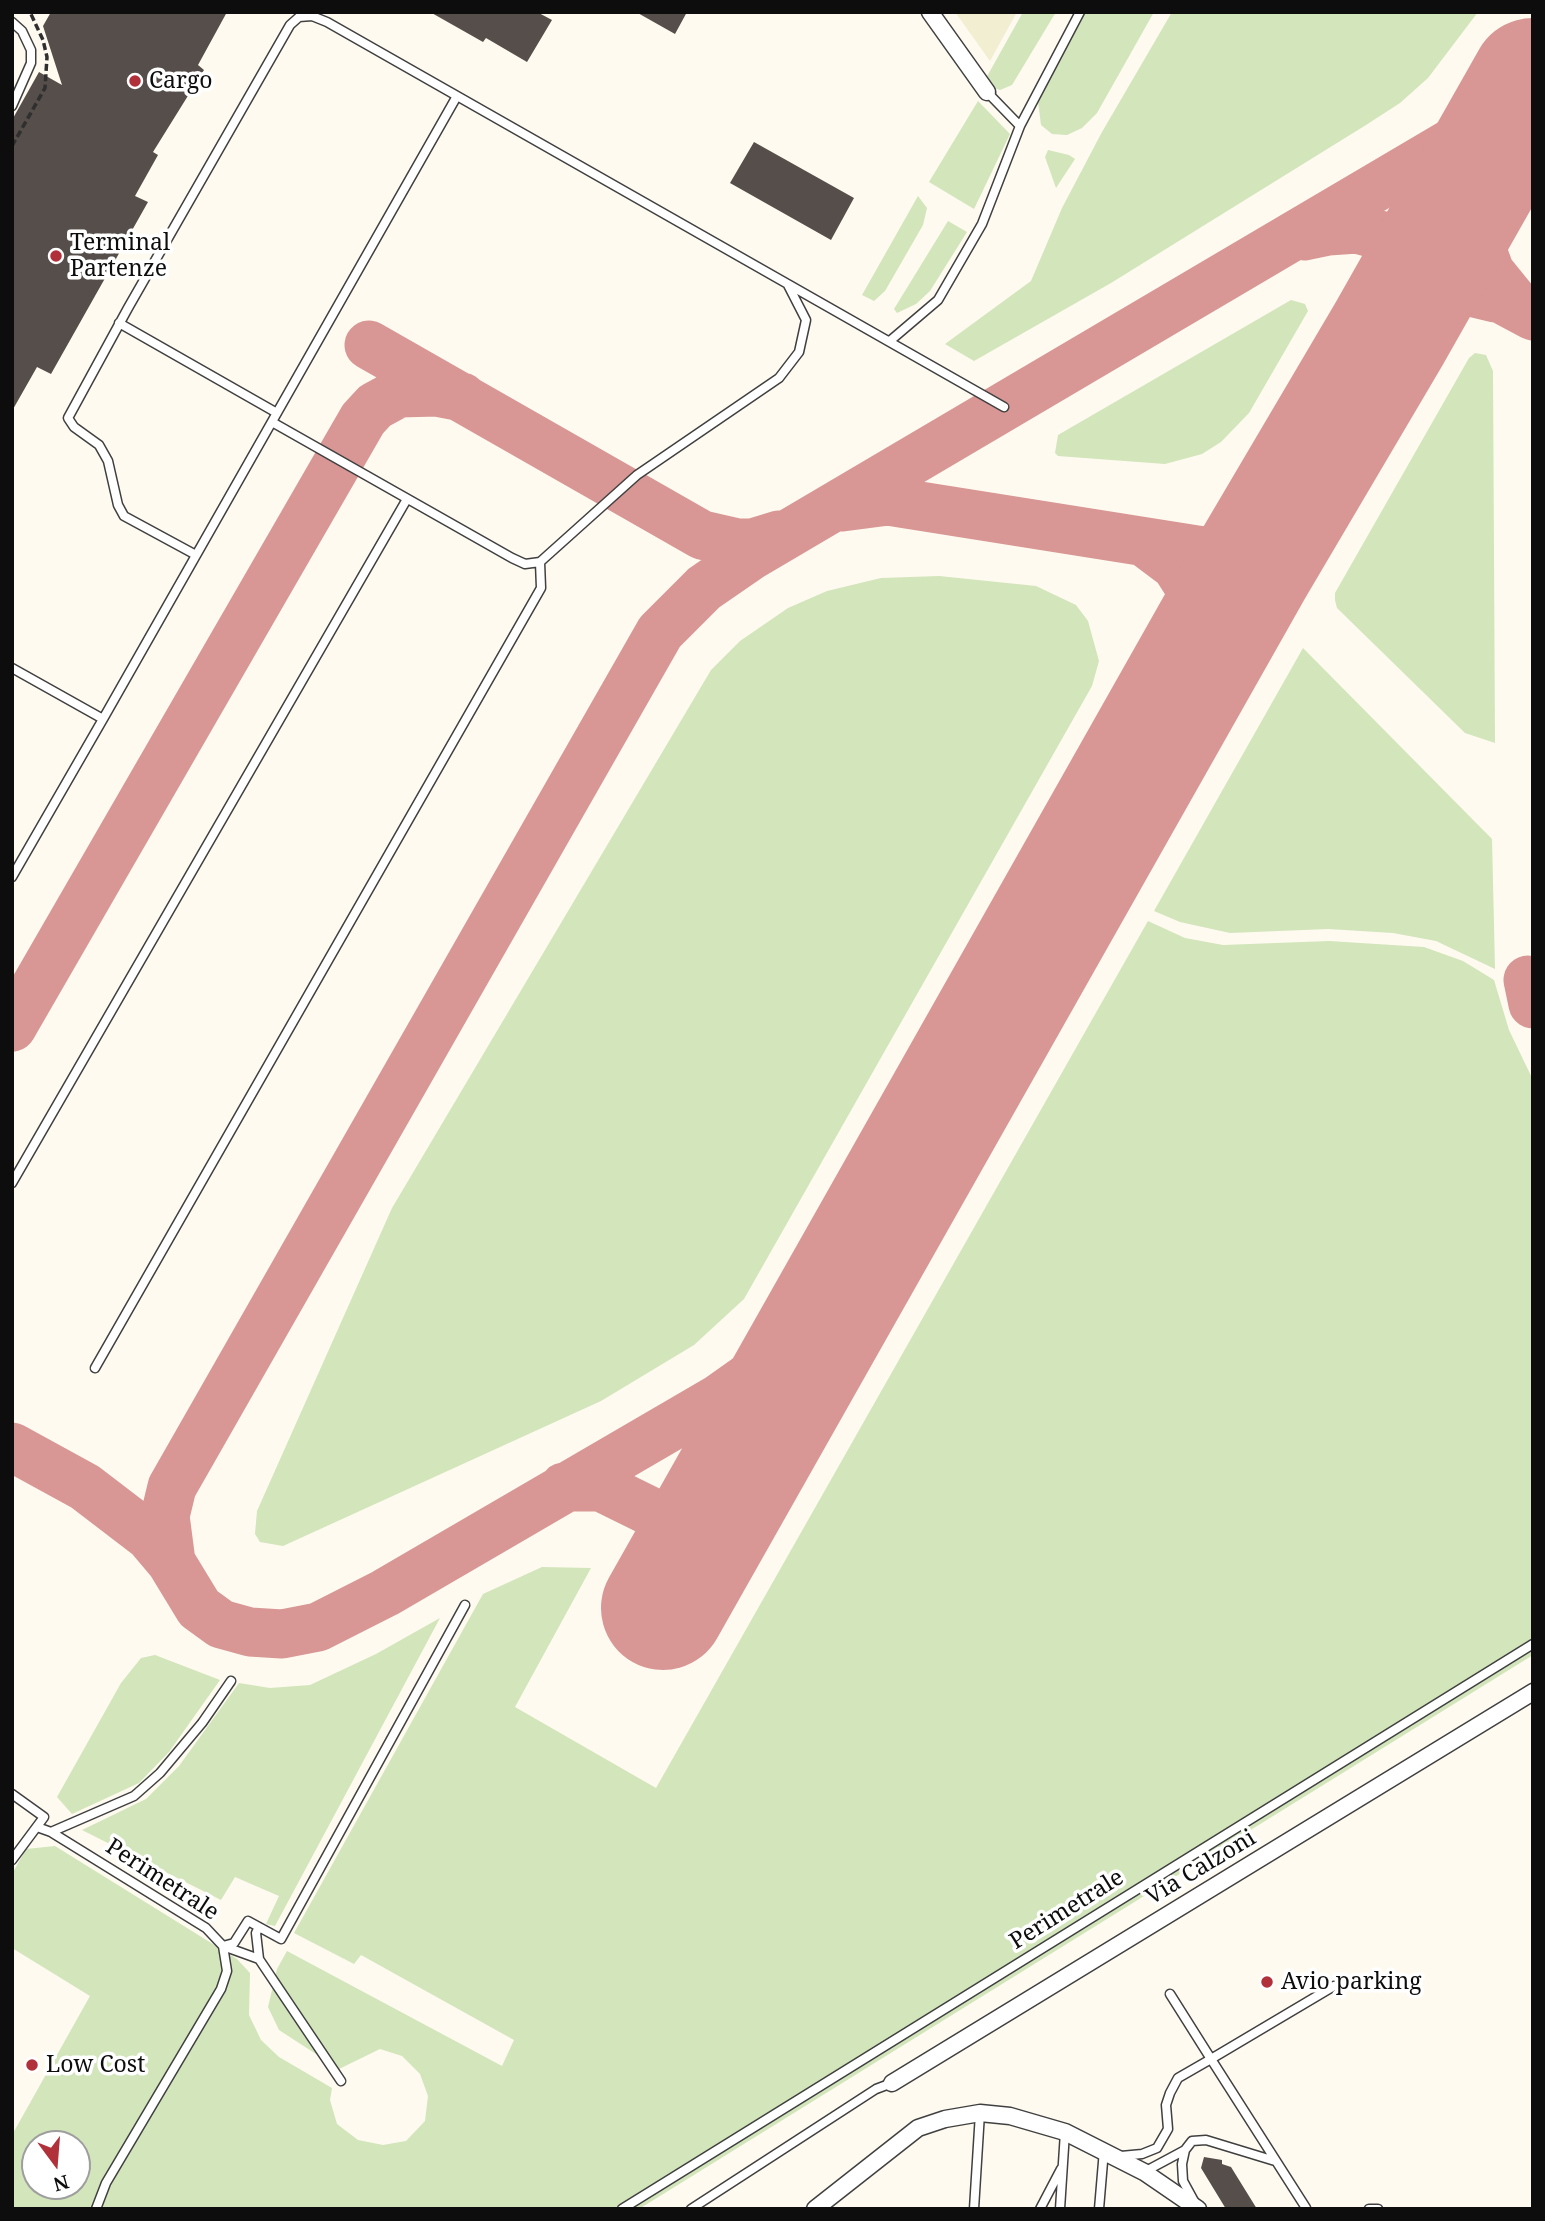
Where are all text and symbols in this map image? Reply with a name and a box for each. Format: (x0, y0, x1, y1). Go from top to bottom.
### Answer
place label: Cargo (149, 67, 213, 95)
marker: Cargo (127, 73, 143, 89)
place label: Terminal Partenze (70, 229, 170, 283)
marker: Terminal Partenze (48, 248, 64, 264)
street label: Via Calzoni (1141, 1824, 1261, 1912)
street label: Perimetrale (100, 1833, 224, 1927)
street label: Perimetrale (1005, 1864, 1129, 1956)
place label: Avio parking (1281, 1968, 1422, 1996)
marker: Avio parking (1259, 1974, 1275, 1990)
place label: Low Cost (46, 2051, 145, 2079)
marker: Low Cost (24, 2057, 40, 2073)
north arrow (21, 2130, 91, 2200)
text: N (50, 2169, 72, 2198)

